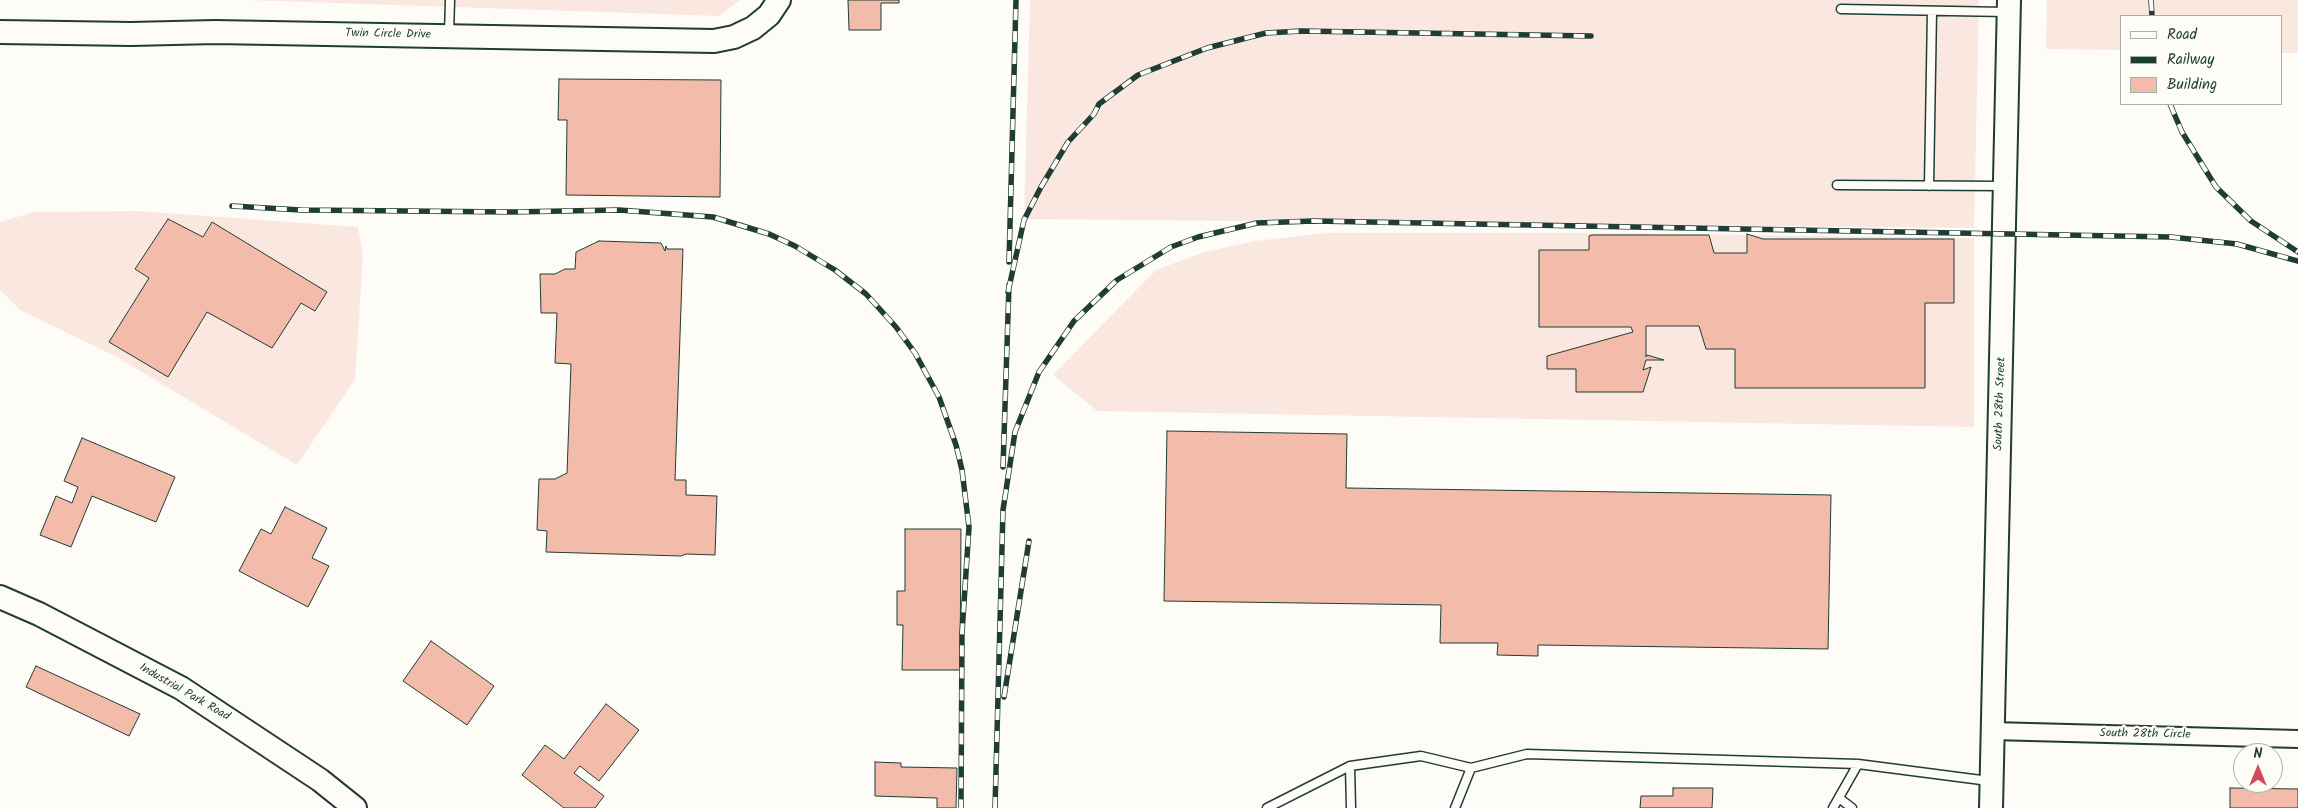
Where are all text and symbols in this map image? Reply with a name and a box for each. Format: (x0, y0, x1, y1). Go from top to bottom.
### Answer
legend (2120, 15, 2283, 105)
text: Road (2167, 23, 2197, 47)
street label: Twin Circle Drive (345, 27, 431, 43)
text: Railway (2167, 48, 2214, 72)
text: Building (2167, 73, 2217, 97)
street label: South 28th Street (1992, 357, 2010, 451)
street label: Industrial Park Road (136, 661, 232, 725)
street label: South 28th Circle (2099, 727, 2191, 743)
north arrow (2233, 743, 2283, 793)
text: N (2254, 743, 2262, 765)

